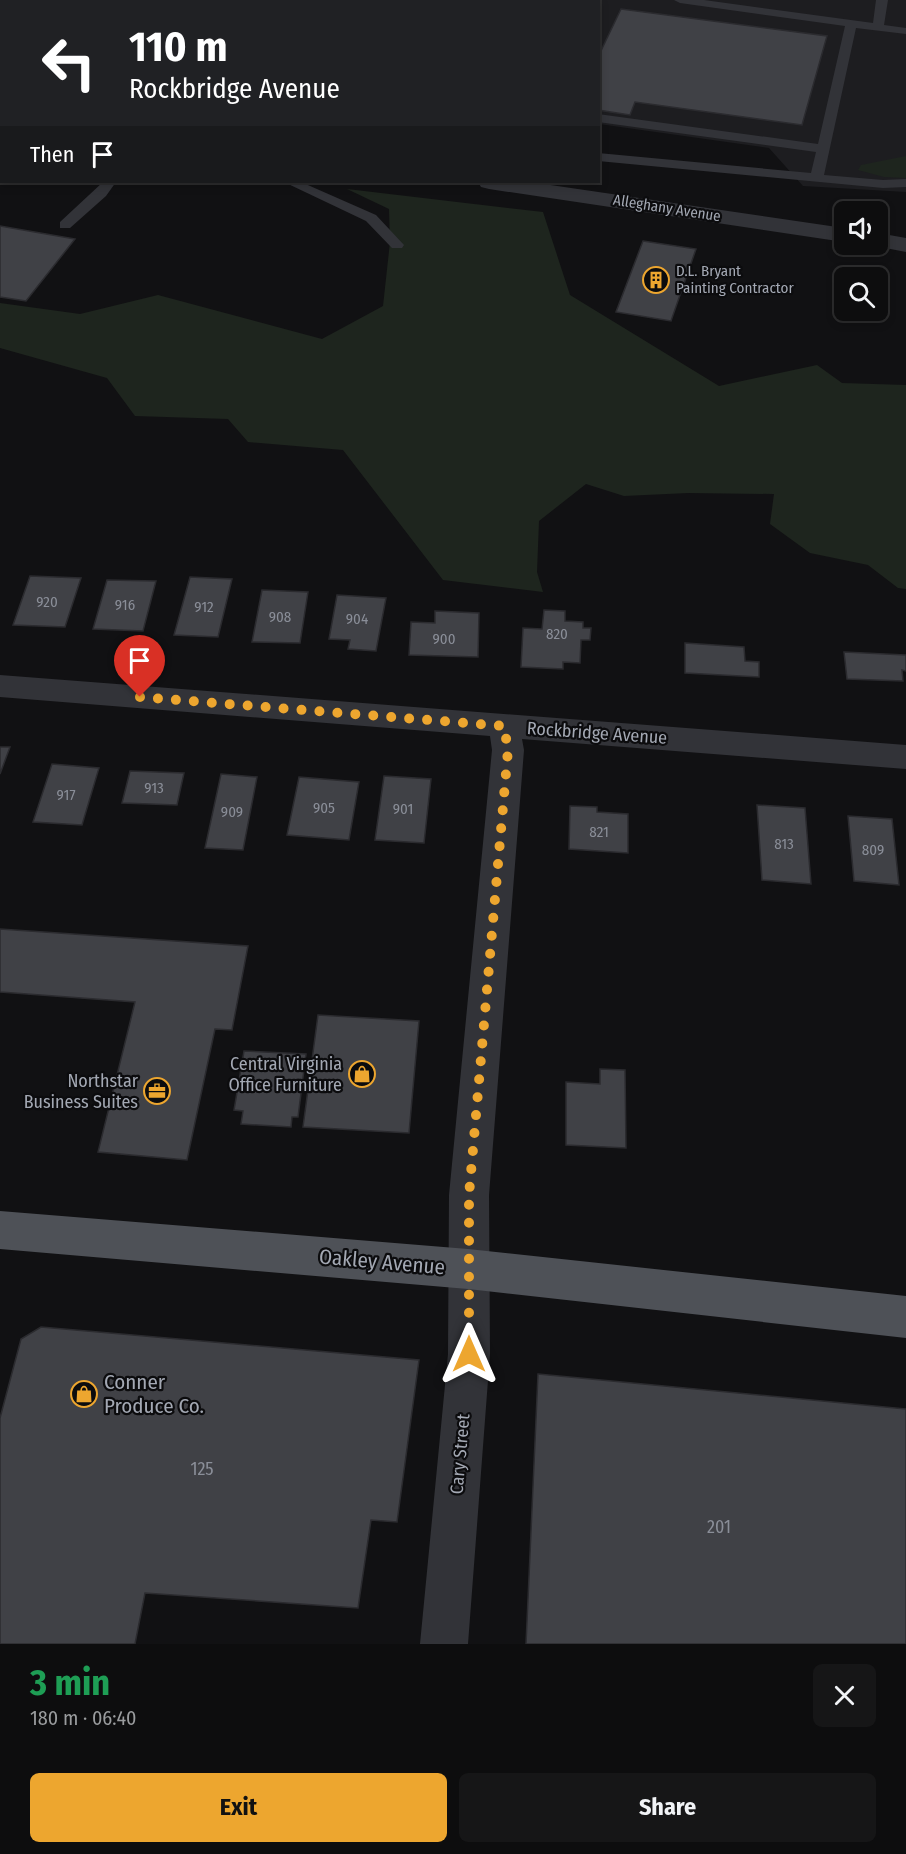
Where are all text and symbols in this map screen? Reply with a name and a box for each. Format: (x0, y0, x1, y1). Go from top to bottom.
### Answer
text: 110 m (129, 22, 228, 72)
icon: left (30, 24, 108, 102)
text: Rockbridge Avenue (129, 73, 340, 105)
icon: arrive (86, 138, 119, 171)
text: Then (30, 141, 74, 168)
street label: Alleghany Avenue (612, 191, 722, 225)
map controls (834, 201, 888, 321)
button: sound (834, 201, 888, 255)
place label: D.L. Bryant Painting Contractor (676, 262, 794, 297)
building icon: D.L. Bryant Painting Contractor (641, 265, 671, 295)
button: search (834, 267, 888, 321)
house number: 920 (36, 593, 58, 611)
house number: 916 (115, 596, 135, 614)
house number: 912 (194, 598, 214, 616)
house number: 908 (269, 608, 291, 626)
house number: 904 (346, 610, 368, 628)
house number: 820 (546, 625, 568, 643)
house number: 900 (433, 630, 455, 648)
pin (114, 635, 165, 697)
icon: arrive (123, 644, 156, 677)
street label: Rockbridge Avenue (526, 717, 668, 749)
house number: 913 (144, 779, 164, 797)
house number: 917 (57, 786, 75, 804)
house number: 905 (313, 799, 335, 817)
house number: 901 (393, 800, 413, 818)
house number: 909 (221, 803, 243, 821)
house number: 821 (589, 823, 609, 841)
house number: 813 (774, 835, 794, 853)
house number: 809 (862, 841, 884, 859)
place label: Central Virginia Office Furniture (228, 1053, 342, 1096)
shop icon: Central Virginia Office Furniture (347, 1059, 377, 1089)
place label: Northstar Business Suites (24, 1070, 139, 1113)
office icon: Northstar Business Suites (142, 1076, 172, 1106)
street label: Oakley Avenue (318, 1244, 446, 1280)
position arrow (437, 1322, 501, 1386)
place label: Conner Produce Co. (104, 1369, 204, 1419)
shop icon: Conner Produce Co. (69, 1379, 99, 1409)
street label: Cary Street (446, 1413, 474, 1495)
house number: 125 (190, 1458, 214, 1480)
house number: 201 (707, 1516, 731, 1538)
text: 3 min (30, 1661, 110, 1705)
button: close (813, 1664, 876, 1727)
text: 180 m · 06:40 (30, 1706, 137, 1730)
button: Exit (30, 1773, 447, 1842)
button: Share (459, 1773, 876, 1842)

